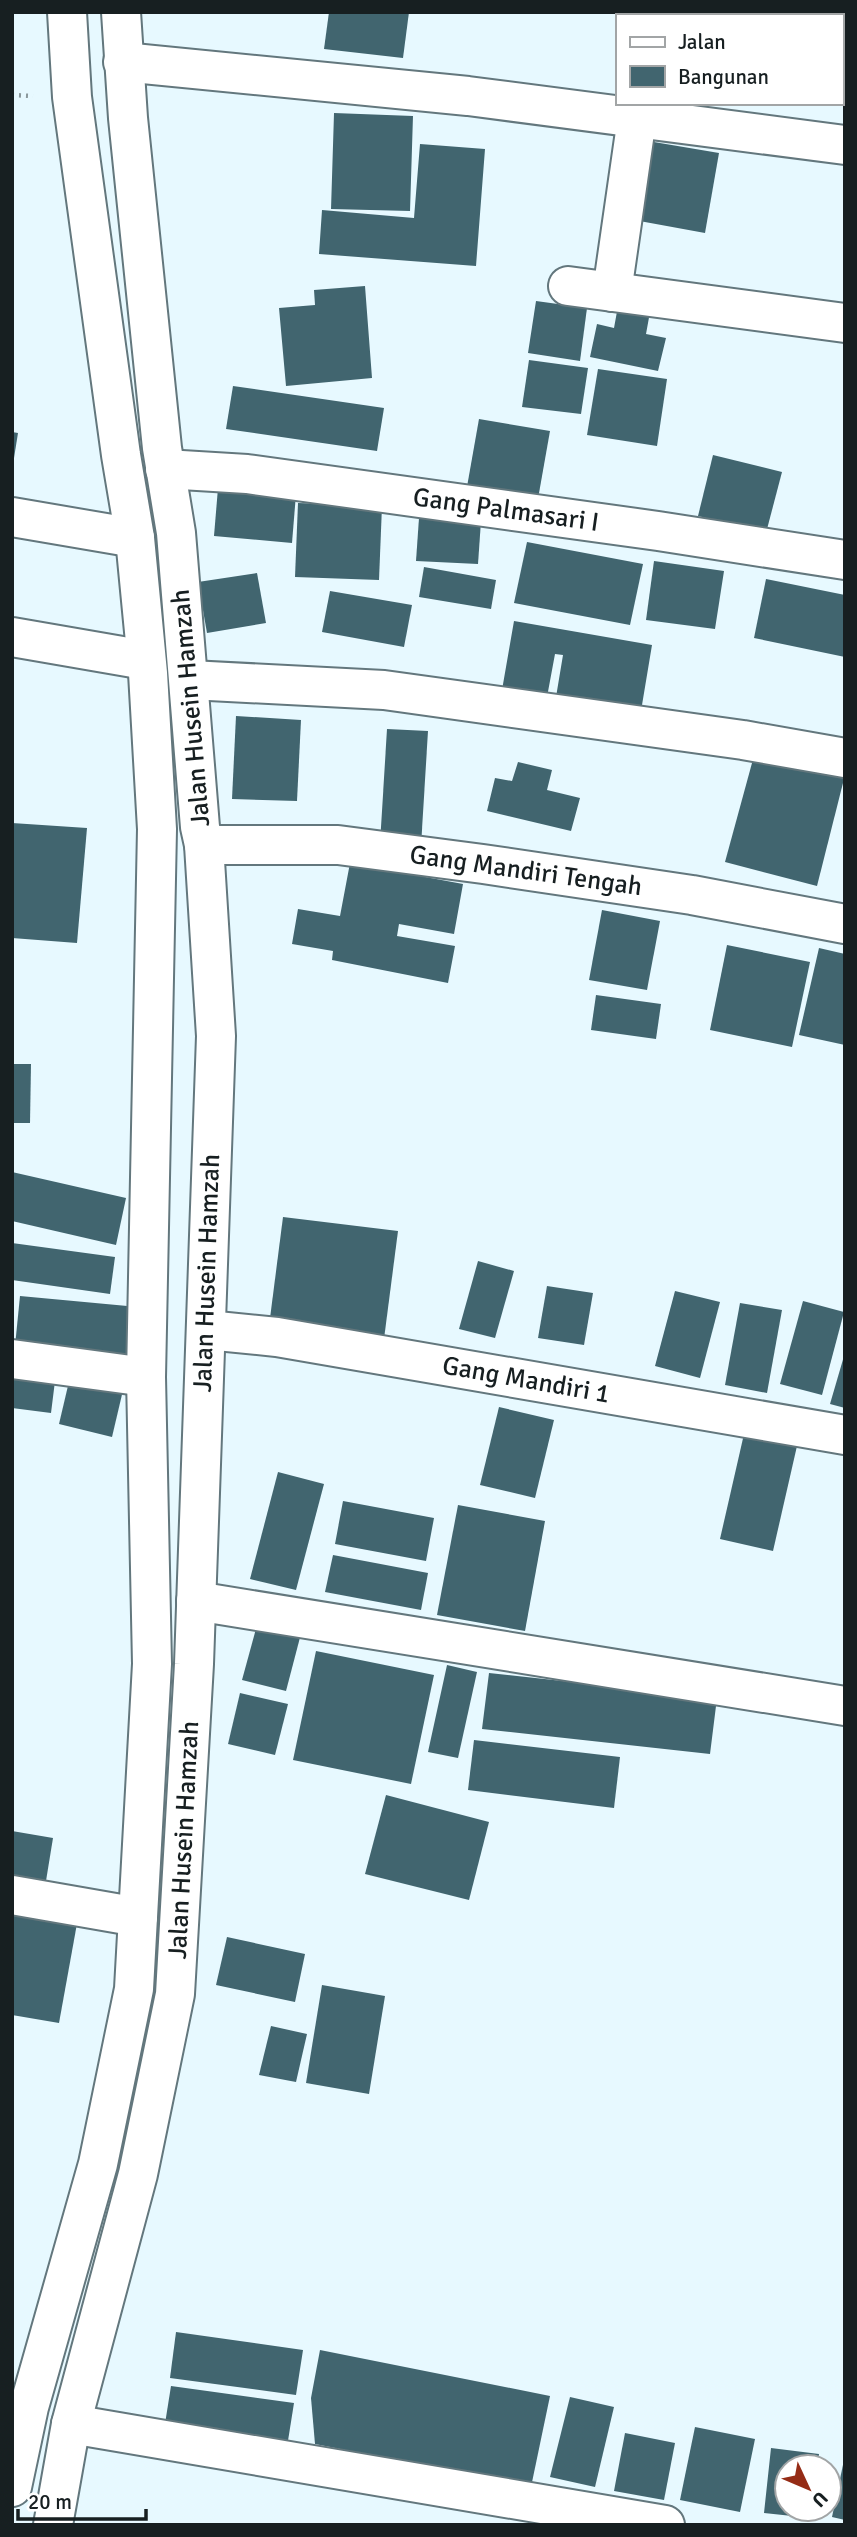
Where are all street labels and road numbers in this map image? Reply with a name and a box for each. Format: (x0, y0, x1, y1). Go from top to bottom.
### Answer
street label: Gang Palmasari I (411, 481, 601, 539)
street label: Jalan Husein Hamzah (165, 588, 217, 828)
street label: Gang Mandiri Tengah (408, 839, 644, 903)
street label: Jalan Husein Hamzah (187, 1153, 227, 1393)
street label: Gang Mandiri 1 (440, 1350, 612, 1410)
street label: Jalan Husein Hamzah (162, 1720, 206, 1960)

